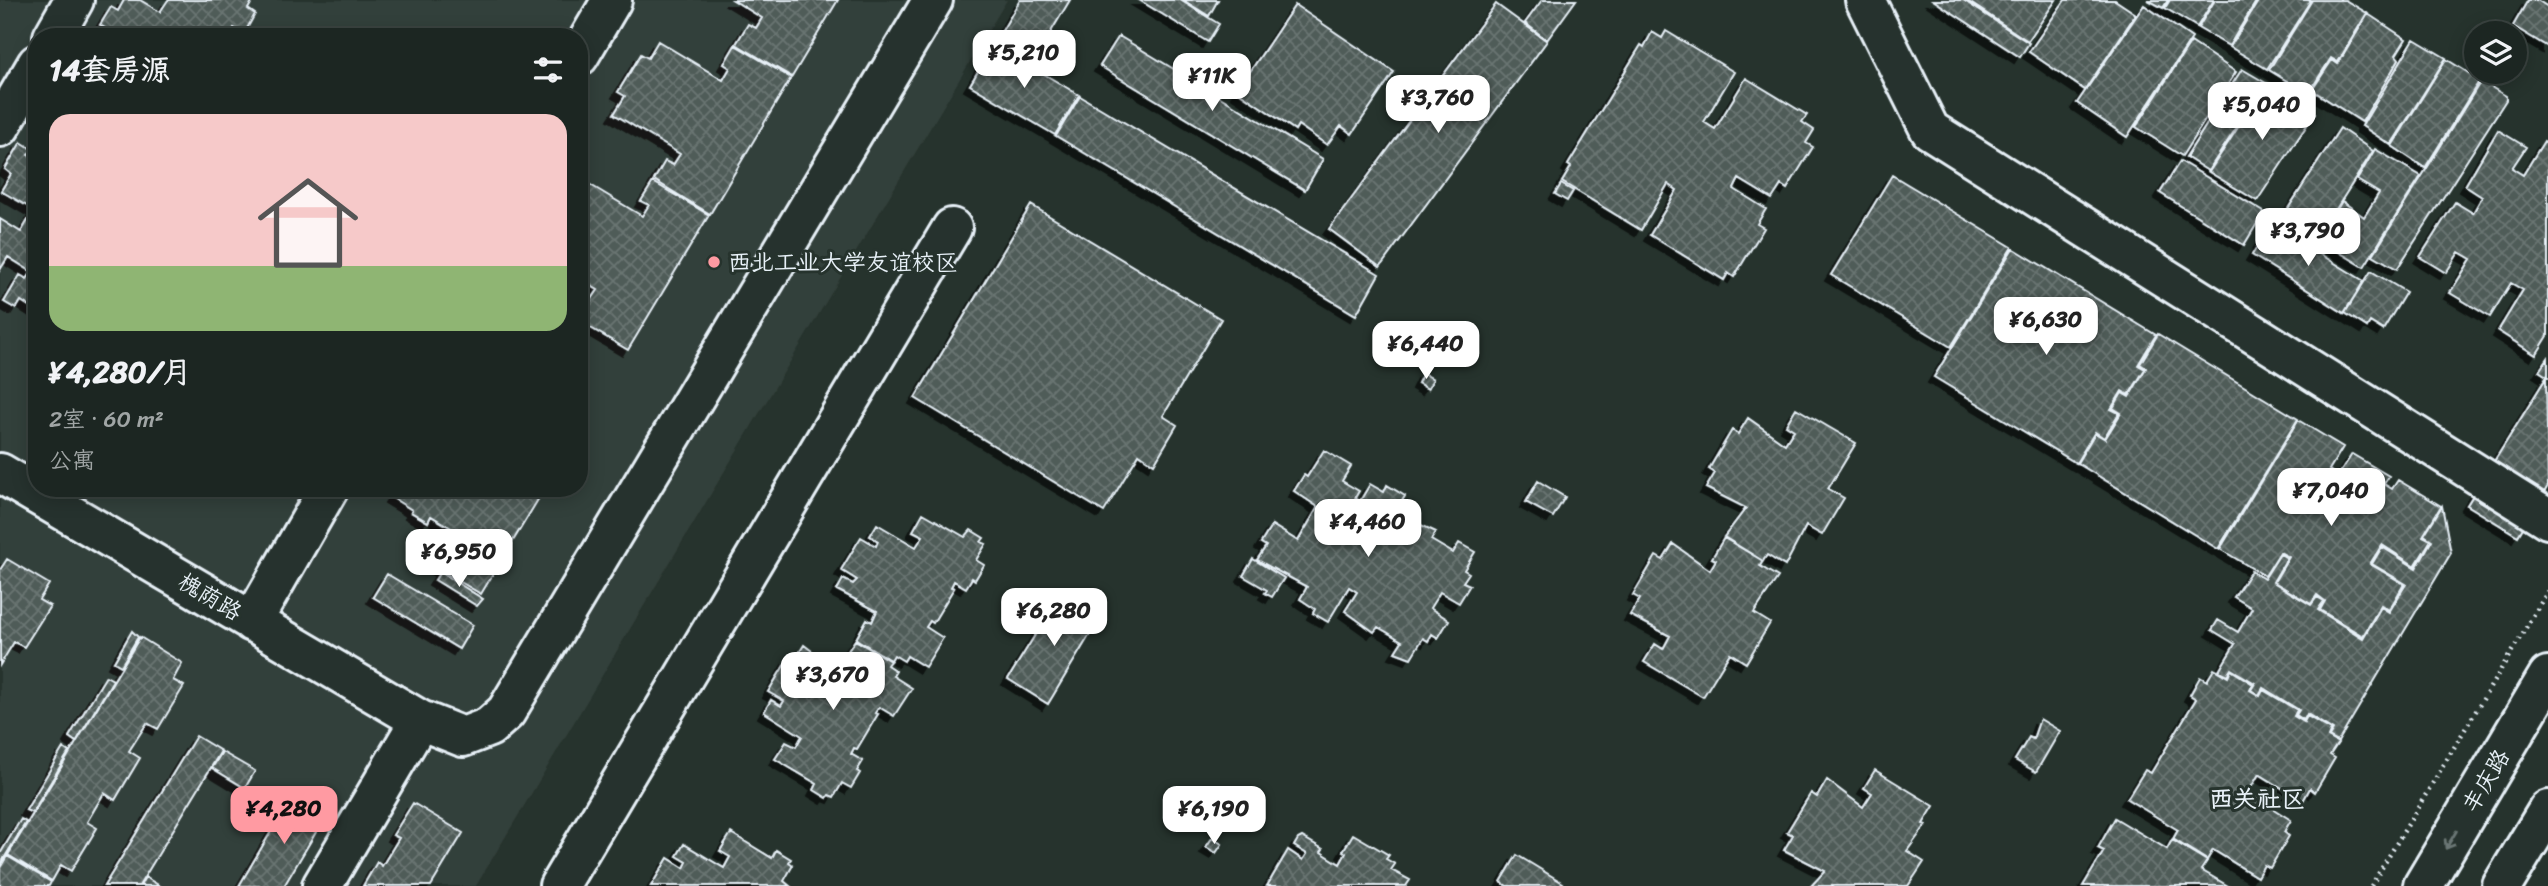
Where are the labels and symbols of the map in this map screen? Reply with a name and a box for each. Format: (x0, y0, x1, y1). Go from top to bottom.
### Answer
pin: ¥5,210 (967, 31, 1081, 90)
pin: ¥11K (1171, 54, 1253, 113)
pin: ¥3,760 (1381, 76, 1495, 135)
pin: ¥5,040 (2205, 82, 2319, 142)
pin: ¥3,790 (2251, 208, 2365, 268)
place label: 西北工业大学友谊校区 (728, 242, 958, 283)
marker: 西北工业大学友谊校区 (706, 254, 722, 270)
pin: ¥6,630 (1989, 298, 2103, 357)
pin: ¥6,440 (1369, 322, 1483, 381)
pin: ¥7,040 (2274, 468, 2388, 528)
pin: ¥4,460 (1311, 500, 1425, 559)
pin: ¥6,950 (402, 530, 516, 589)
street label: 槐荫路 (170, 562, 250, 632)
pin: ¥6,280 (997, 588, 1111, 648)
pin: ¥3,670 (776, 652, 890, 712)
street label: 丰庆路 (2451, 741, 2521, 821)
district label: 西关社区 (2209, 778, 2305, 820)
pin: ¥4,280 (227, 786, 341, 846)
pin: ¥6,190 (1157, 786, 1271, 846)
one-way arrow (2443, 829, 2457, 849)

